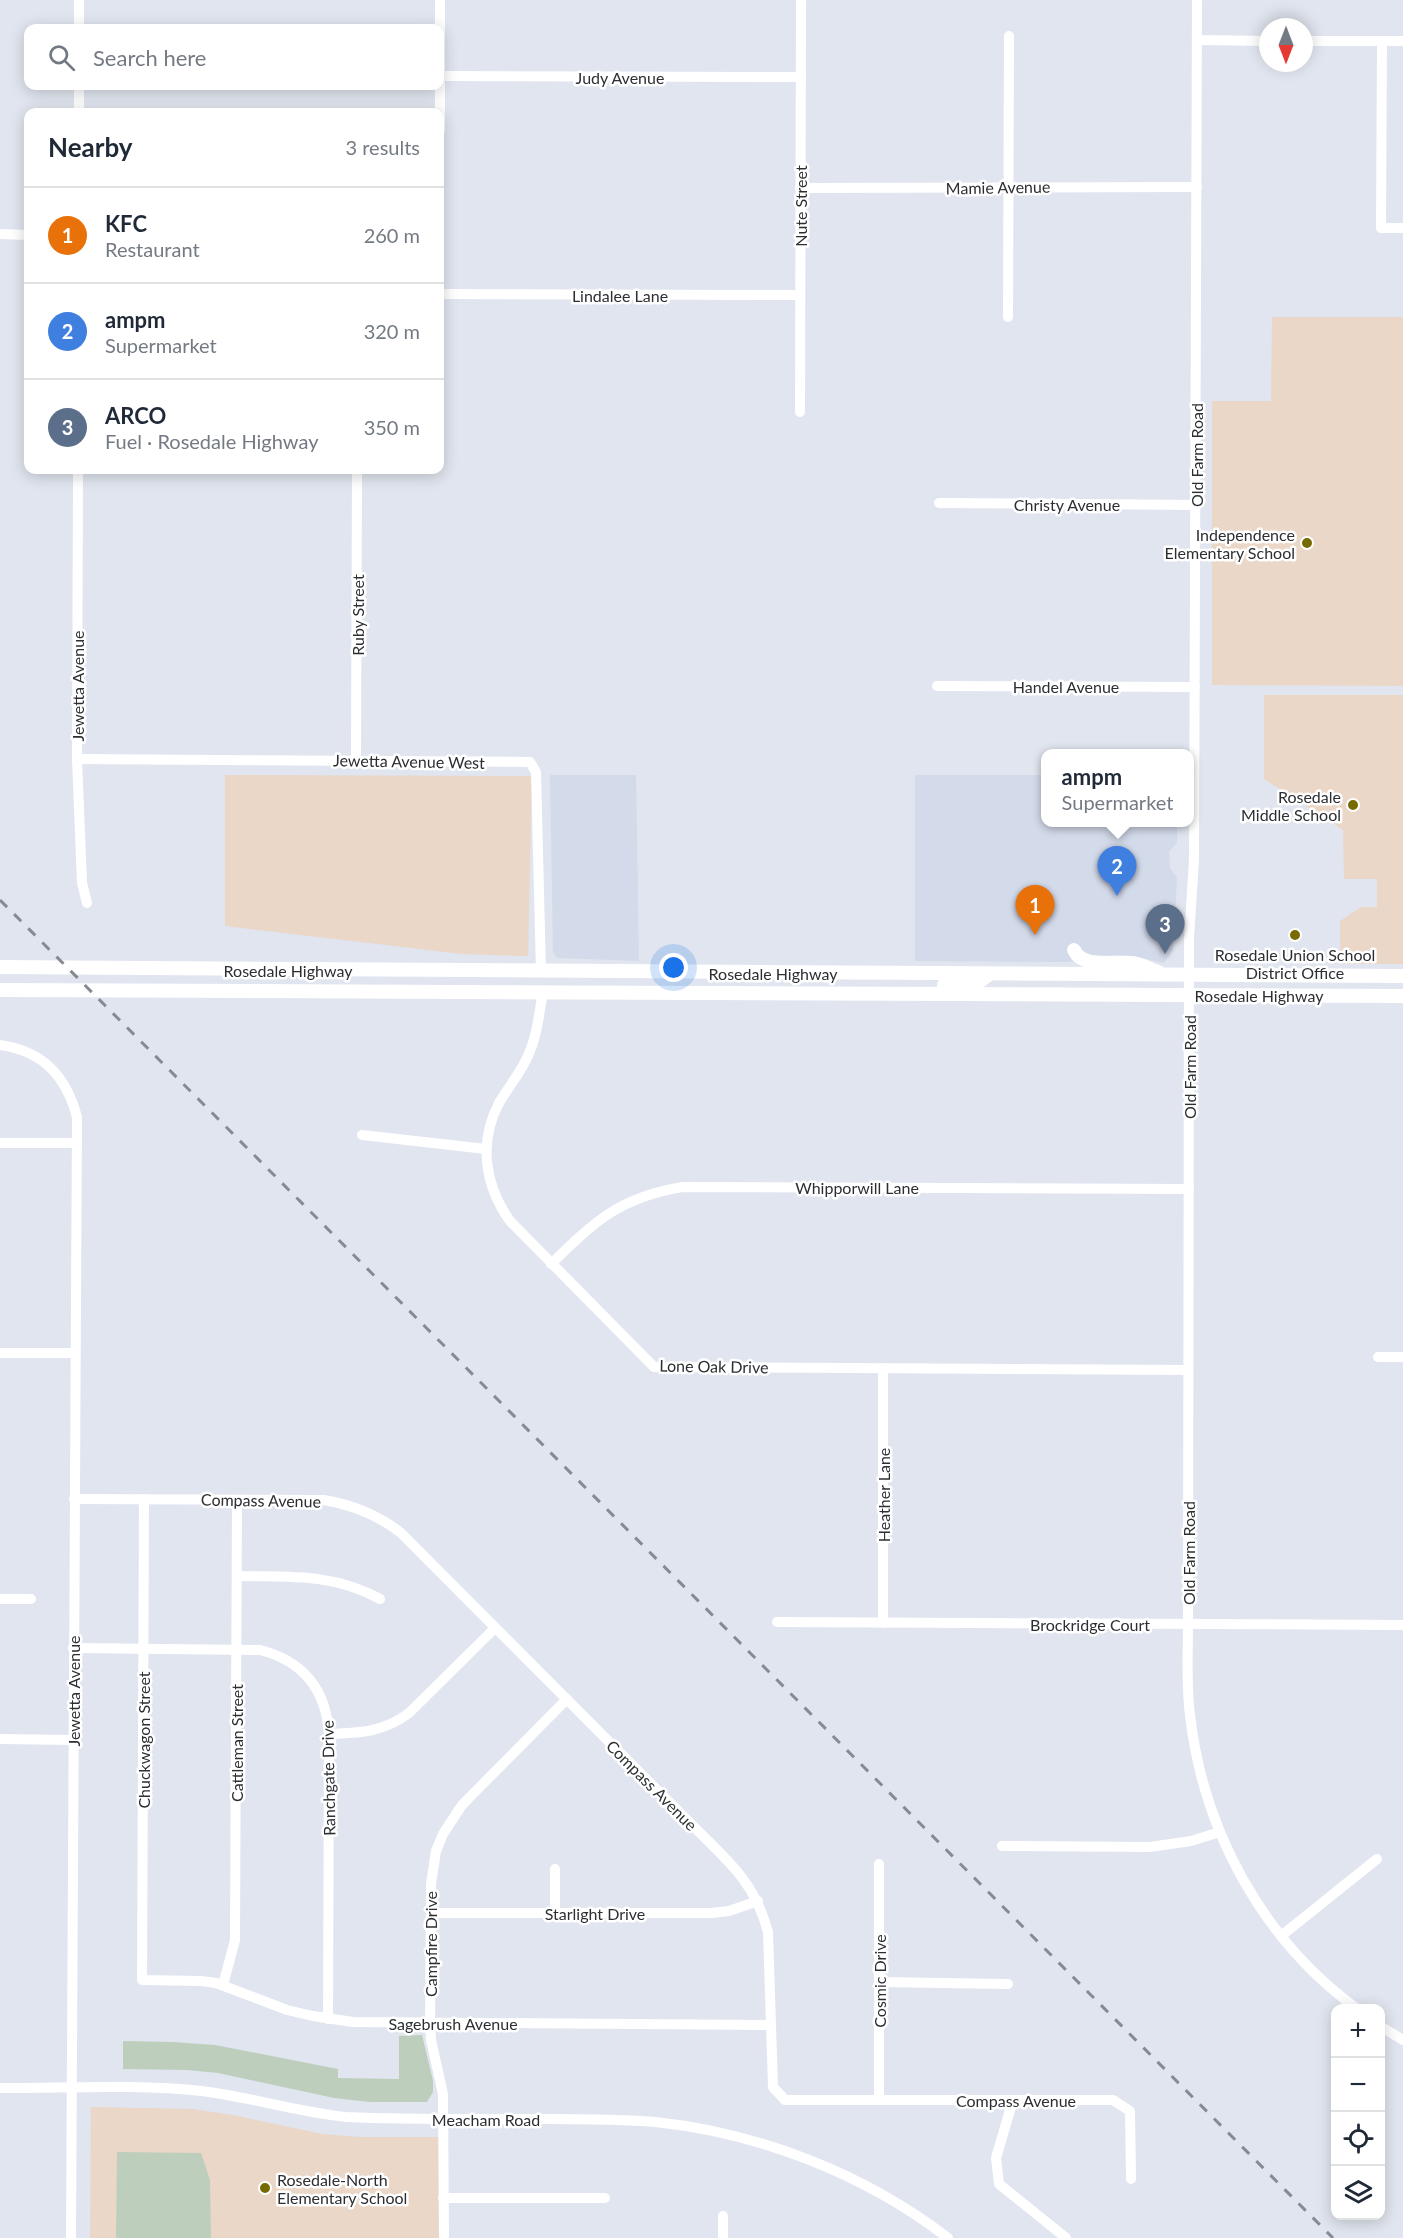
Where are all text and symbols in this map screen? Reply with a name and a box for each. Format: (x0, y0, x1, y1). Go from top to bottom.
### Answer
north arrow (1259, 18, 1313, 72)
search box (24, 24, 444, 90)
icon: search (45, 41, 78, 74)
text: Search here (93, 44, 206, 71)
street label: Judy Avenue (576, 68, 664, 87)
text: Nearby (48, 131, 133, 163)
text: 3 results (345, 135, 420, 159)
street label: Nute Street (791, 165, 810, 247)
street label: Mamie Avenue (946, 177, 1050, 197)
text: KFC (105, 210, 147, 237)
text: 1 (62, 223, 73, 247)
text: 260 m (364, 223, 420, 247)
text: Restaurant (105, 237, 200, 261)
street label: Lindalee Lane (572, 286, 668, 305)
text: ampm (105, 306, 166, 333)
text: 2 (62, 319, 73, 343)
text: 320 m (364, 319, 420, 343)
text: Supermarket (105, 333, 217, 357)
text: ARCO (105, 402, 166, 429)
street label: Old Farm Road (1187, 403, 1206, 507)
text: 3 (62, 415, 73, 439)
text: 350 m (364, 415, 420, 439)
text: Fuel · Rosedale Highway (105, 429, 318, 453)
street label: Christy Avenue (1014, 495, 1120, 514)
place label: Independence Elementary School (1165, 525, 1295, 562)
marker: Independence Elementary School (1300, 536, 1314, 550)
street label: Ruby Street (348, 574, 367, 656)
street label: Jewetta Avenue (68, 630, 87, 742)
street label: Handel Avenue (1013, 677, 1119, 696)
popup (1041, 749, 1194, 827)
street label: Jewetta Avenue West (333, 750, 485, 772)
text: ampm (1062, 763, 1122, 790)
place label: Rosedale Middle School (1241, 787, 1341, 824)
text: Supermarket (1062, 790, 1173, 814)
marker: Rosedale Middle School (1346, 798, 1360, 812)
pin: 2 (1098, 846, 1136, 896)
pin: 1 (1016, 886, 1054, 935)
pin: 3 (1146, 904, 1184, 954)
marker: Rosedale Union School District Office (1288, 928, 1302, 942)
place label: Rosedale Union School District Office (1215, 945, 1375, 982)
your location (659, 953, 688, 982)
street label: Rosedale Highway (224, 961, 353, 980)
street label: Rosedale Highway (709, 964, 838, 983)
street label: Rosedale Highway (1195, 986, 1324, 1005)
street label: Old Farm Road (1180, 1015, 1199, 1119)
street label: Whipporwill Lane (795, 1178, 919, 1197)
street label: Lone Oak Drive (659, 1356, 769, 1376)
street label: Heather Lane (874, 1448, 893, 1542)
street label: Compass Avenue (201, 1489, 321, 1511)
street label: Old Farm Road (1179, 1501, 1198, 1605)
street label: Brockridge Court (1030, 1615, 1150, 1634)
street label: Jewetta Avenue (64, 1635, 83, 1747)
street label: Chuckwagon Street (134, 1671, 153, 1809)
street label: Cattleman Street (227, 1684, 246, 1802)
street label: Ranchgate Drive (317, 1720, 339, 1836)
street label: Compass Avenue (603, 1736, 701, 1834)
street label: Campfire Drive (421, 1891, 440, 1997)
street label: Starlight Drive (545, 1904, 645, 1923)
street label: Cosmic Drive (870, 1934, 889, 2028)
map controls (1331, 2004, 1385, 2220)
button: + (1331, 2004, 1385, 2058)
street label: Sagebrush Avenue (388, 2014, 518, 2033)
button: − (1331, 2058, 1385, 2112)
street label: Compass Avenue (956, 2091, 1076, 2110)
street label: Meacham Road (432, 2110, 540, 2129)
button: locate (1331, 2112, 1385, 2166)
button: layers (1331, 2166, 1385, 2220)
place label: Rosedale-North Elementary School (277, 2170, 407, 2207)
marker: Rosedale-North Elementary School (258, 2181, 272, 2195)

